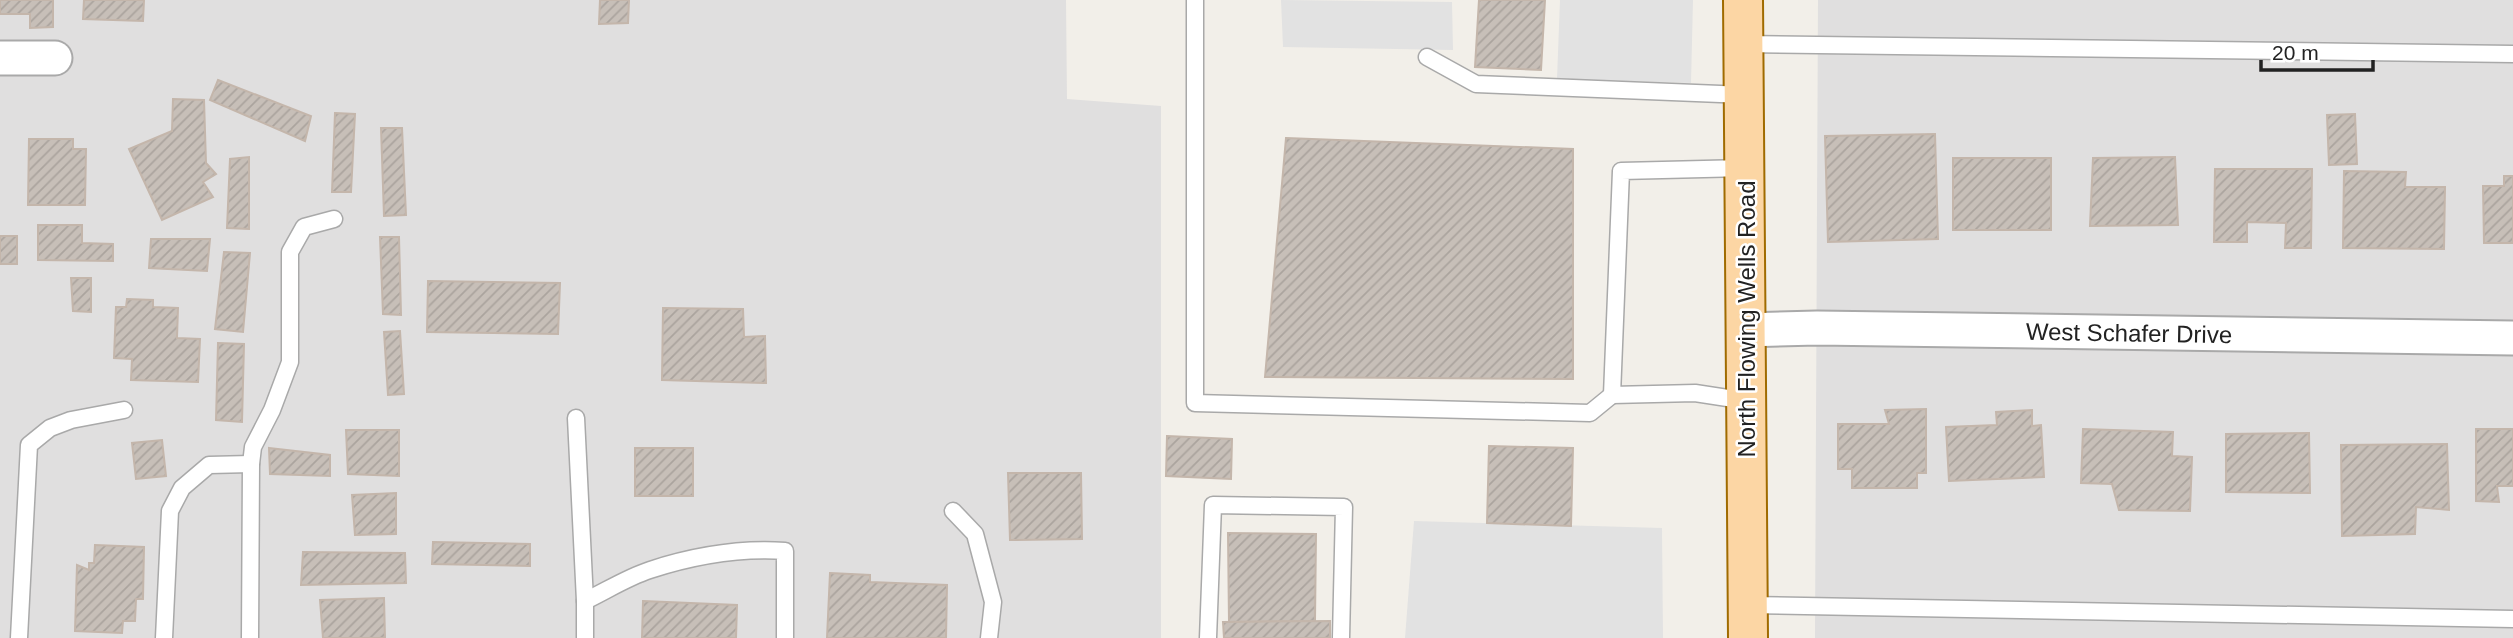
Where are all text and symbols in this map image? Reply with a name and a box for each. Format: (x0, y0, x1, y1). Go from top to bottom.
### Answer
scale bar (2261, 28, 2373, 72)
text: 20 m (2272, 41, 2319, 64)
street label: North Flowing Wells Road (1733, 181, 1760, 458)
street label: West Schafer Drive (2026, 318, 2232, 348)

